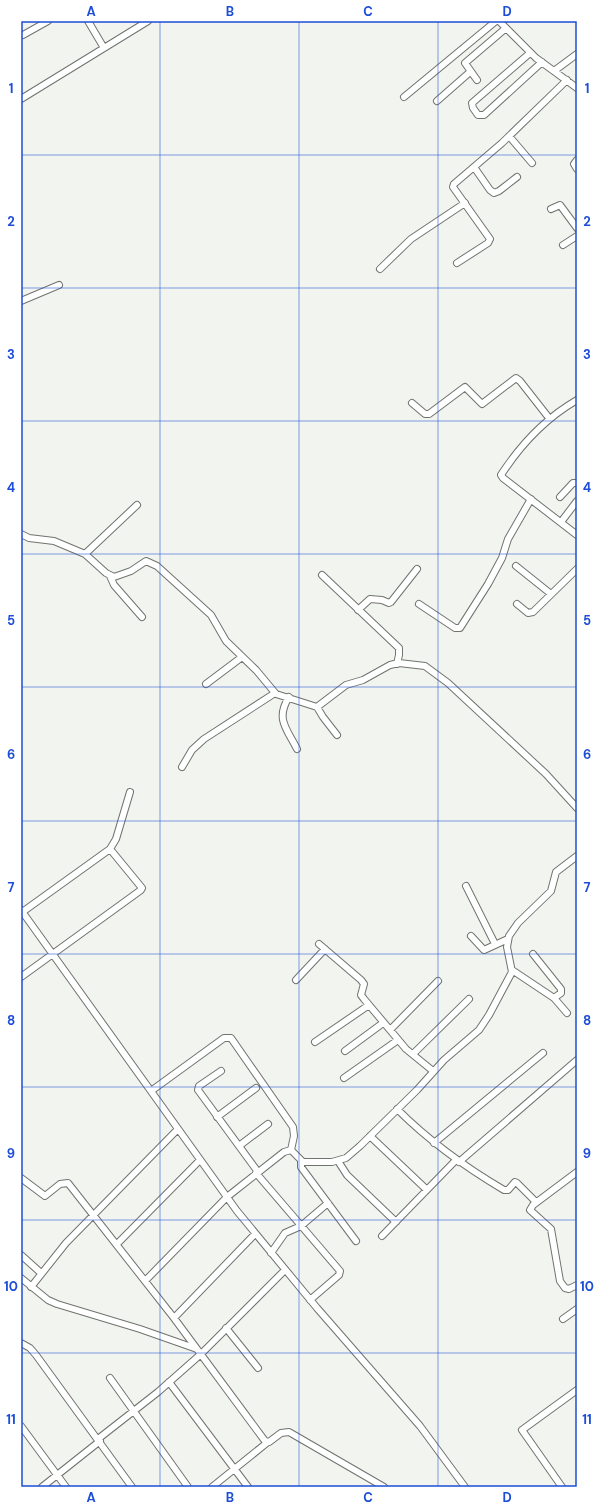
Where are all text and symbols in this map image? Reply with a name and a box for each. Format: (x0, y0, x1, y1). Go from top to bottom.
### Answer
text: A (86, 3, 96, 20)
text: B (226, 3, 234, 20)
text: C (363, 3, 373, 20)
text: D (502, 3, 512, 20)
text: 1 (9, 80, 13, 97)
text: 1 (585, 80, 589, 97)
text: 2 (7, 213, 15, 230)
text: 2 (583, 213, 591, 230)
text: 3 (7, 346, 15, 363)
text: 3 (583, 346, 591, 363)
text: 4 (7, 479, 15, 496)
text: 4 (583, 479, 591, 496)
text: 5 (7, 612, 15, 629)
text: 5 (583, 612, 591, 629)
text: 6 (7, 746, 15, 763)
text: 6 (583, 746, 591, 763)
text: 7 (8, 879, 15, 896)
text: 7 (584, 879, 591, 896)
text: 8 (7, 1012, 15, 1029)
text: 8 (583, 1012, 591, 1029)
text: 9 (7, 1145, 15, 1162)
text: 9 (583, 1145, 591, 1162)
text: 10 (4, 1278, 18, 1295)
text: 10 (580, 1278, 594, 1295)
text: 11 (6, 1411, 16, 1428)
text: 11 (582, 1411, 592, 1428)
text: A (86, 1489, 96, 1506)
text: B (226, 1489, 234, 1506)
text: C (363, 1489, 373, 1506)
text: D (502, 1489, 512, 1506)

